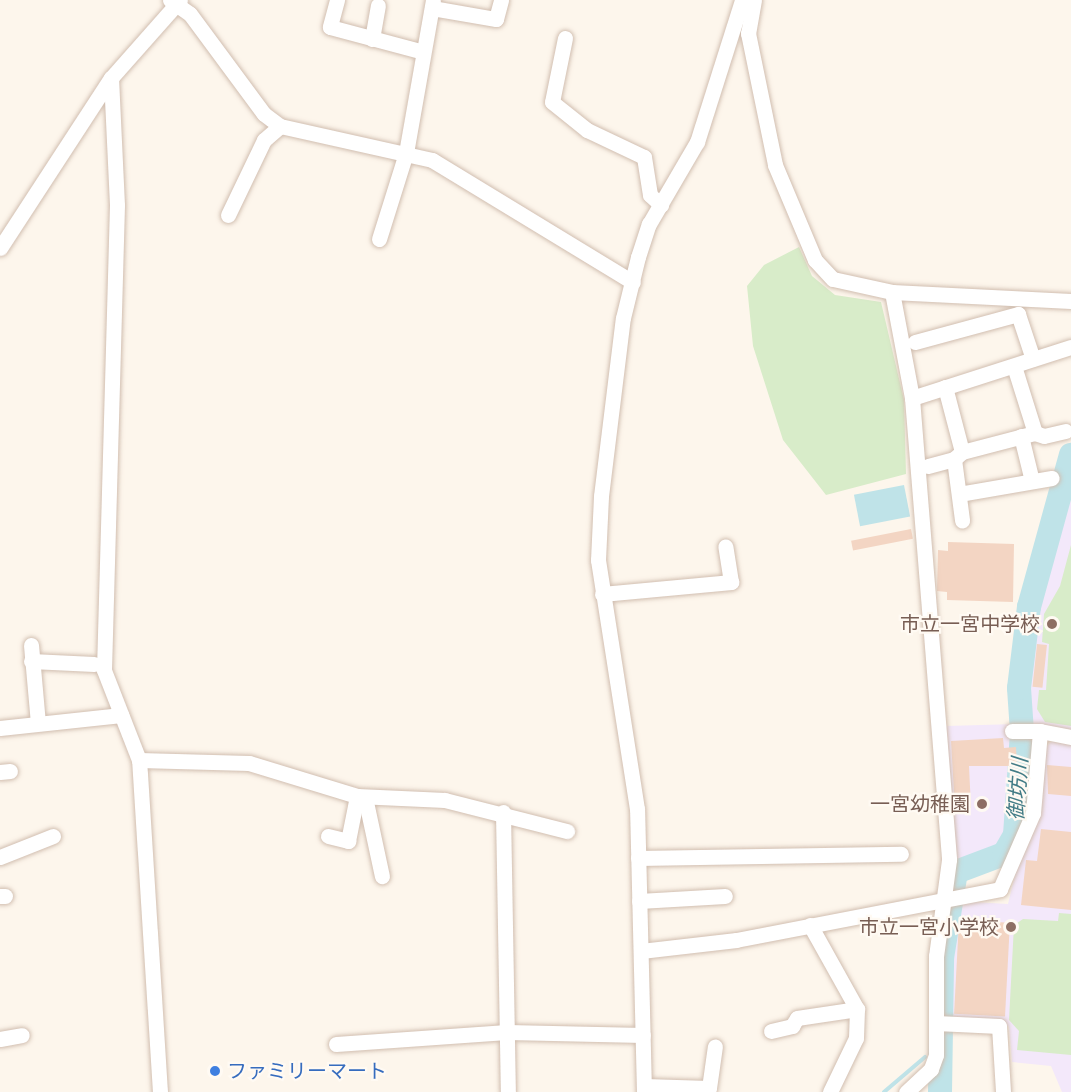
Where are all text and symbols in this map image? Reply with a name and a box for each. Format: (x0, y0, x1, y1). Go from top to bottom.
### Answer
place label: 市立一宮中学校 (900, 612, 1040, 636)
marker: 市立一宮中学校 (1045, 617, 1059, 631)
water label: 御坊川 (1003, 757, 1033, 821)
place label: 一宮幼稚園 (870, 792, 970, 816)
marker: 一宮幼稚園 (975, 797, 989, 811)
place label: 市立一宮小学校 (859, 915, 999, 939)
marker: 市立一宮小学校 (1004, 920, 1018, 934)
place label: ファミリーマート (227, 1059, 387, 1083)
marker: ファミリーマート (208, 1064, 222, 1078)

